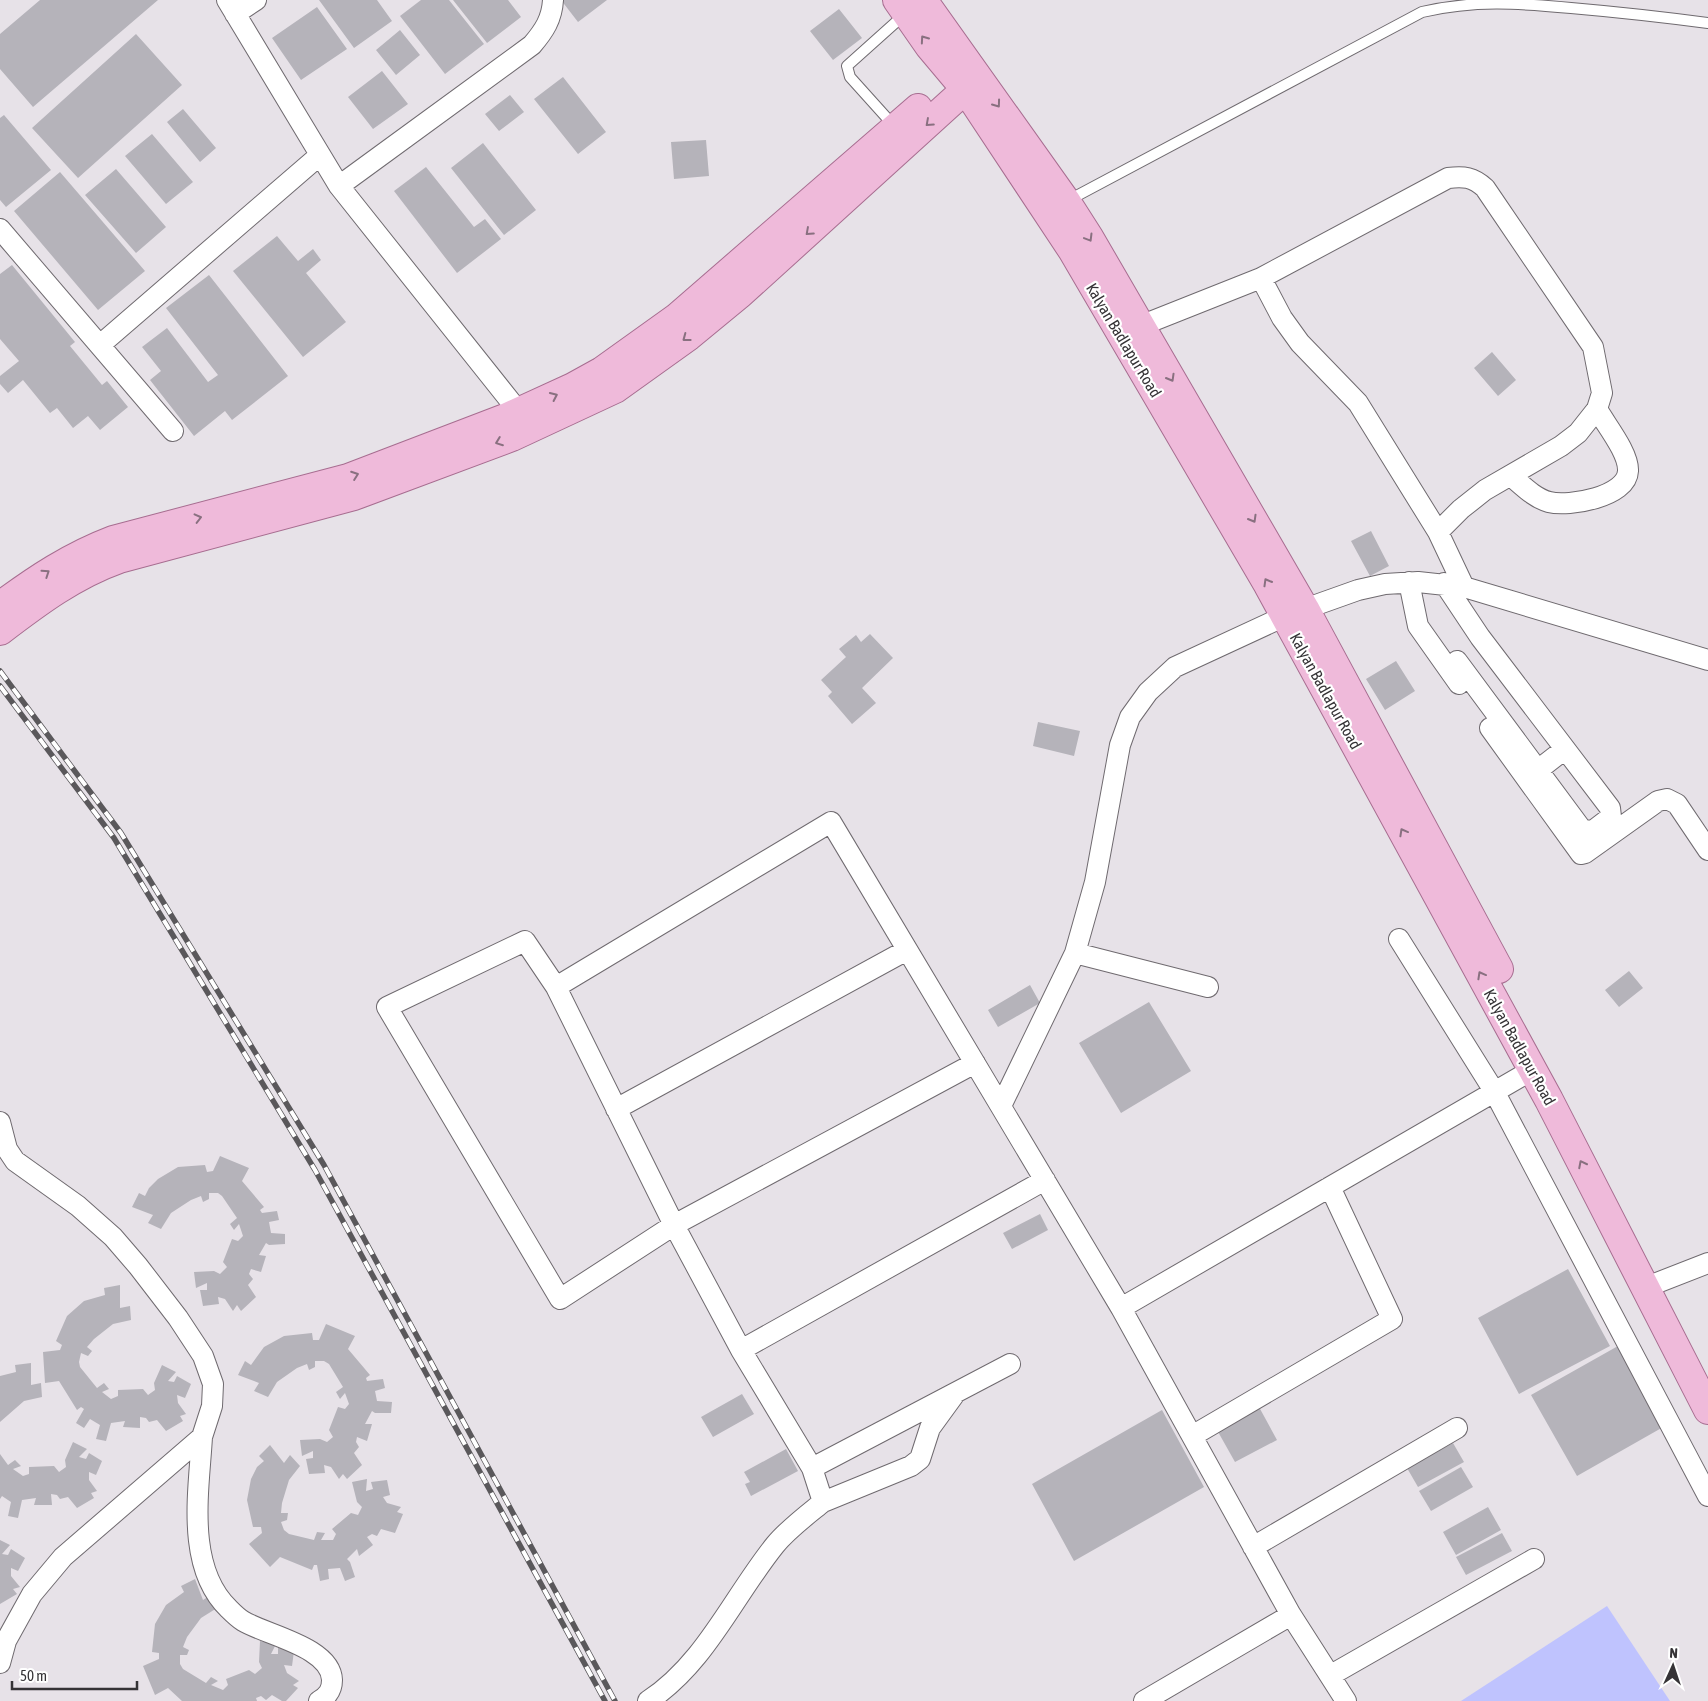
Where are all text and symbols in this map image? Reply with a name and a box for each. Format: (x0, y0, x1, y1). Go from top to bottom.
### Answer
one-way arrow (921, 35, 930, 45)
one-way arrow (991, 98, 1000, 108)
one-way arrow (926, 117, 935, 126)
one-way arrow (805, 226, 814, 235)
one-way arrow (1083, 233, 1093, 242)
street label: Kalyan Badlapur Road (1082, 280, 1165, 401)
one-way arrow (682, 332, 692, 341)
one-way arrow (1165, 373, 1175, 382)
one-way arrow (549, 391, 558, 402)
one-way arrow (495, 436, 504, 446)
one-way arrow (350, 471, 358, 481)
one-way arrow (193, 513, 202, 524)
one-way arrow (1247, 513, 1257, 522)
one-way arrow (40, 570, 50, 579)
one-way arrow (1263, 578, 1273, 587)
street label: Kalyan Badlapur Road (1286, 630, 1365, 753)
one-way arrow (1399, 828, 1409, 837)
one-way arrow (1477, 971, 1487, 980)
street label: Kalyan Badlapur Road (1480, 986, 1559, 1109)
one-way arrow (1578, 1161, 1588, 1170)
north arrow (1648, 1641, 1698, 1691)
text: N (1669, 1645, 1678, 1661)
scale bar (12, 1658, 138, 1690)
text: 50 m (20, 1667, 47, 1684)

